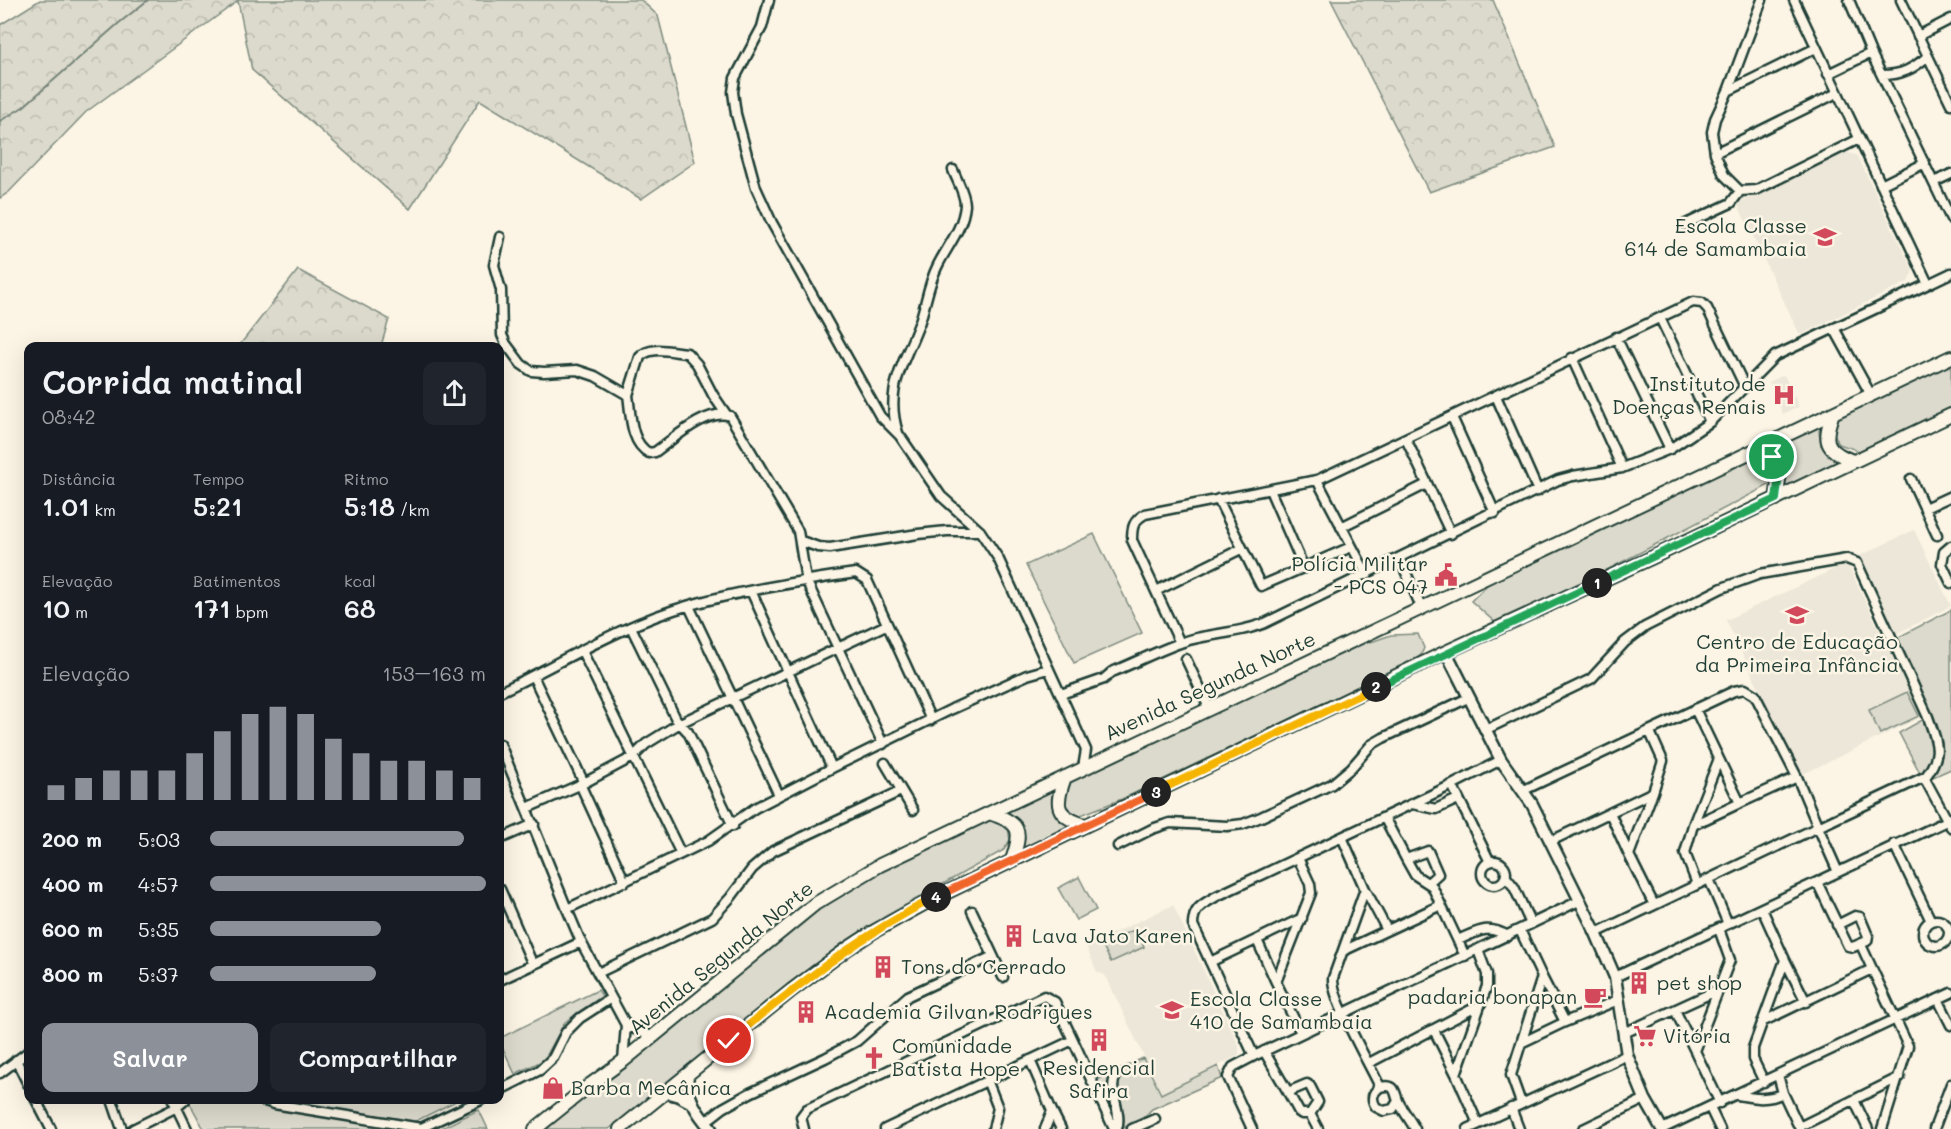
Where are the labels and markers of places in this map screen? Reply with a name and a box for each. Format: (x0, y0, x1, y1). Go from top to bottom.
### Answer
place label: Escola Classe 614 de Samambaia (1625, 212, 1807, 261)
school or university icon: Escola Classe 614 de Samambaia (1812, 224, 1838, 250)
place label: Instituto de Doenças Renais (1612, 370, 1766, 419)
hospital icon: Instituto de Doenças Renais (1771, 382, 1797, 408)
pin (1746, 431, 1797, 482)
place label: Polícia Militar - PCS 047 (1291, 550, 1428, 599)
public building icon: Polícia Militar - PCS 047 (1433, 562, 1459, 588)
pin: 1 (1582, 568, 1612, 598)
school or university icon: Centro de Educação da Primeira Infância (1784, 602, 1810, 628)
place label: Centro de Educação da Primeira Infância (1695, 628, 1899, 677)
pin: 2 (1361, 672, 1391, 702)
pin: 3 (1141, 777, 1171, 807)
pin: 4 (921, 882, 951, 912)
place label: Lava Jato Karen (1032, 922, 1193, 948)
building icon: Lava Jato Karen (1001, 923, 1027, 949)
place label: Tons do Cerrado (901, 953, 1066, 979)
building icon: Tons do Cerrado (870, 954, 896, 980)
place label: pet shop (1657, 969, 1742, 995)
building icon: pet shop (1626, 970, 1652, 996)
place label: padaria bonapan (1408, 983, 1577, 1009)
cafe icon: padaria bonapan (1582, 984, 1608, 1010)
place label: Escola Classe 410 de Samambaia (1190, 985, 1373, 1034)
school or university icon: Escola Classe 410 de Samambaia (1159, 997, 1185, 1023)
place label: Academia Gilvan Rodrigues (824, 998, 1093, 1024)
building icon: Academia Gilvan Rodrigues (793, 999, 819, 1025)
pin (703, 1015, 754, 1066)
place label: Vitória (1663, 1022, 1731, 1048)
supermarket icon: Vitória (1632, 1023, 1658, 1049)
building icon: Residencial Safira (1086, 1027, 1112, 1053)
place label: Comunidade Batista Hope (892, 1032, 1020, 1081)
church icon: Comunidade Batista Hope (861, 1045, 887, 1071)
place label: Residencial Safira (1043, 1054, 1155, 1103)
place label: Barba Mecânica (571, 1074, 731, 1100)
shop icon: Barba Mecânica (540, 1075, 566, 1101)

